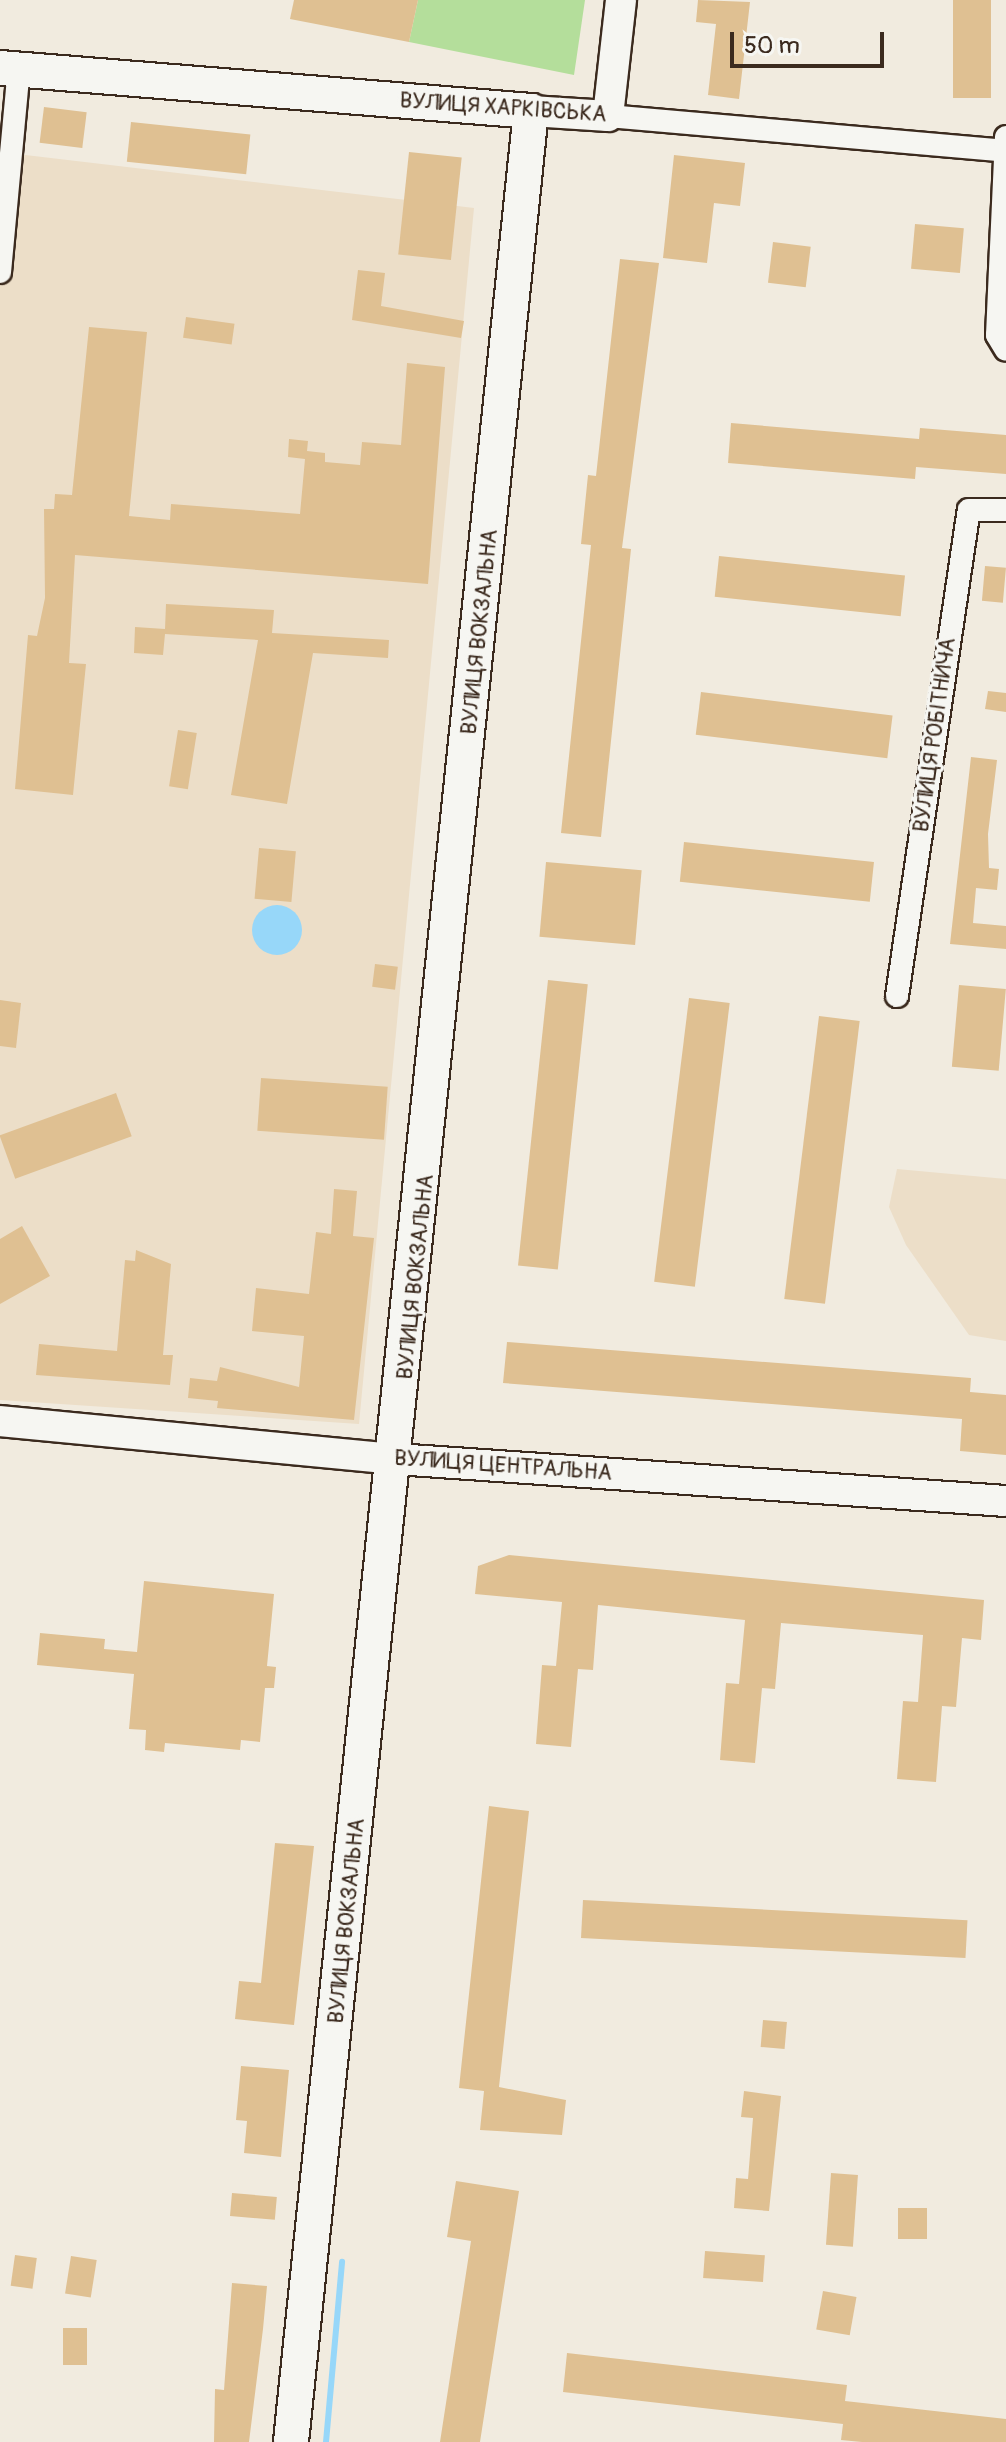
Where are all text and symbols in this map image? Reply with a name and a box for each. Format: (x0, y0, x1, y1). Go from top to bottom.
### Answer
scale bar (734, 16, 888, 66)
text: 50 m (744, 31, 800, 60)
street label: ВУЛИЦЯ ХАРКІВСЬКА (399, 88, 607, 128)
street label: ВУЛИЦЯ ВОКЗАЛЬНА (456, 528, 504, 736)
street label: ВУЛИЦЯ РОБІТНИЧА (908, 636, 962, 834)
street label: ВУЛИЦЯ ВОКЗАЛЬНА (392, 1173, 440, 1381)
street label: ВУЛИЦЯ ЦЕНТРАЛЬНА (393, 1445, 613, 1487)
street label: ВУЛИЦЯ ВОКЗАЛЬНА (323, 1817, 371, 2025)

